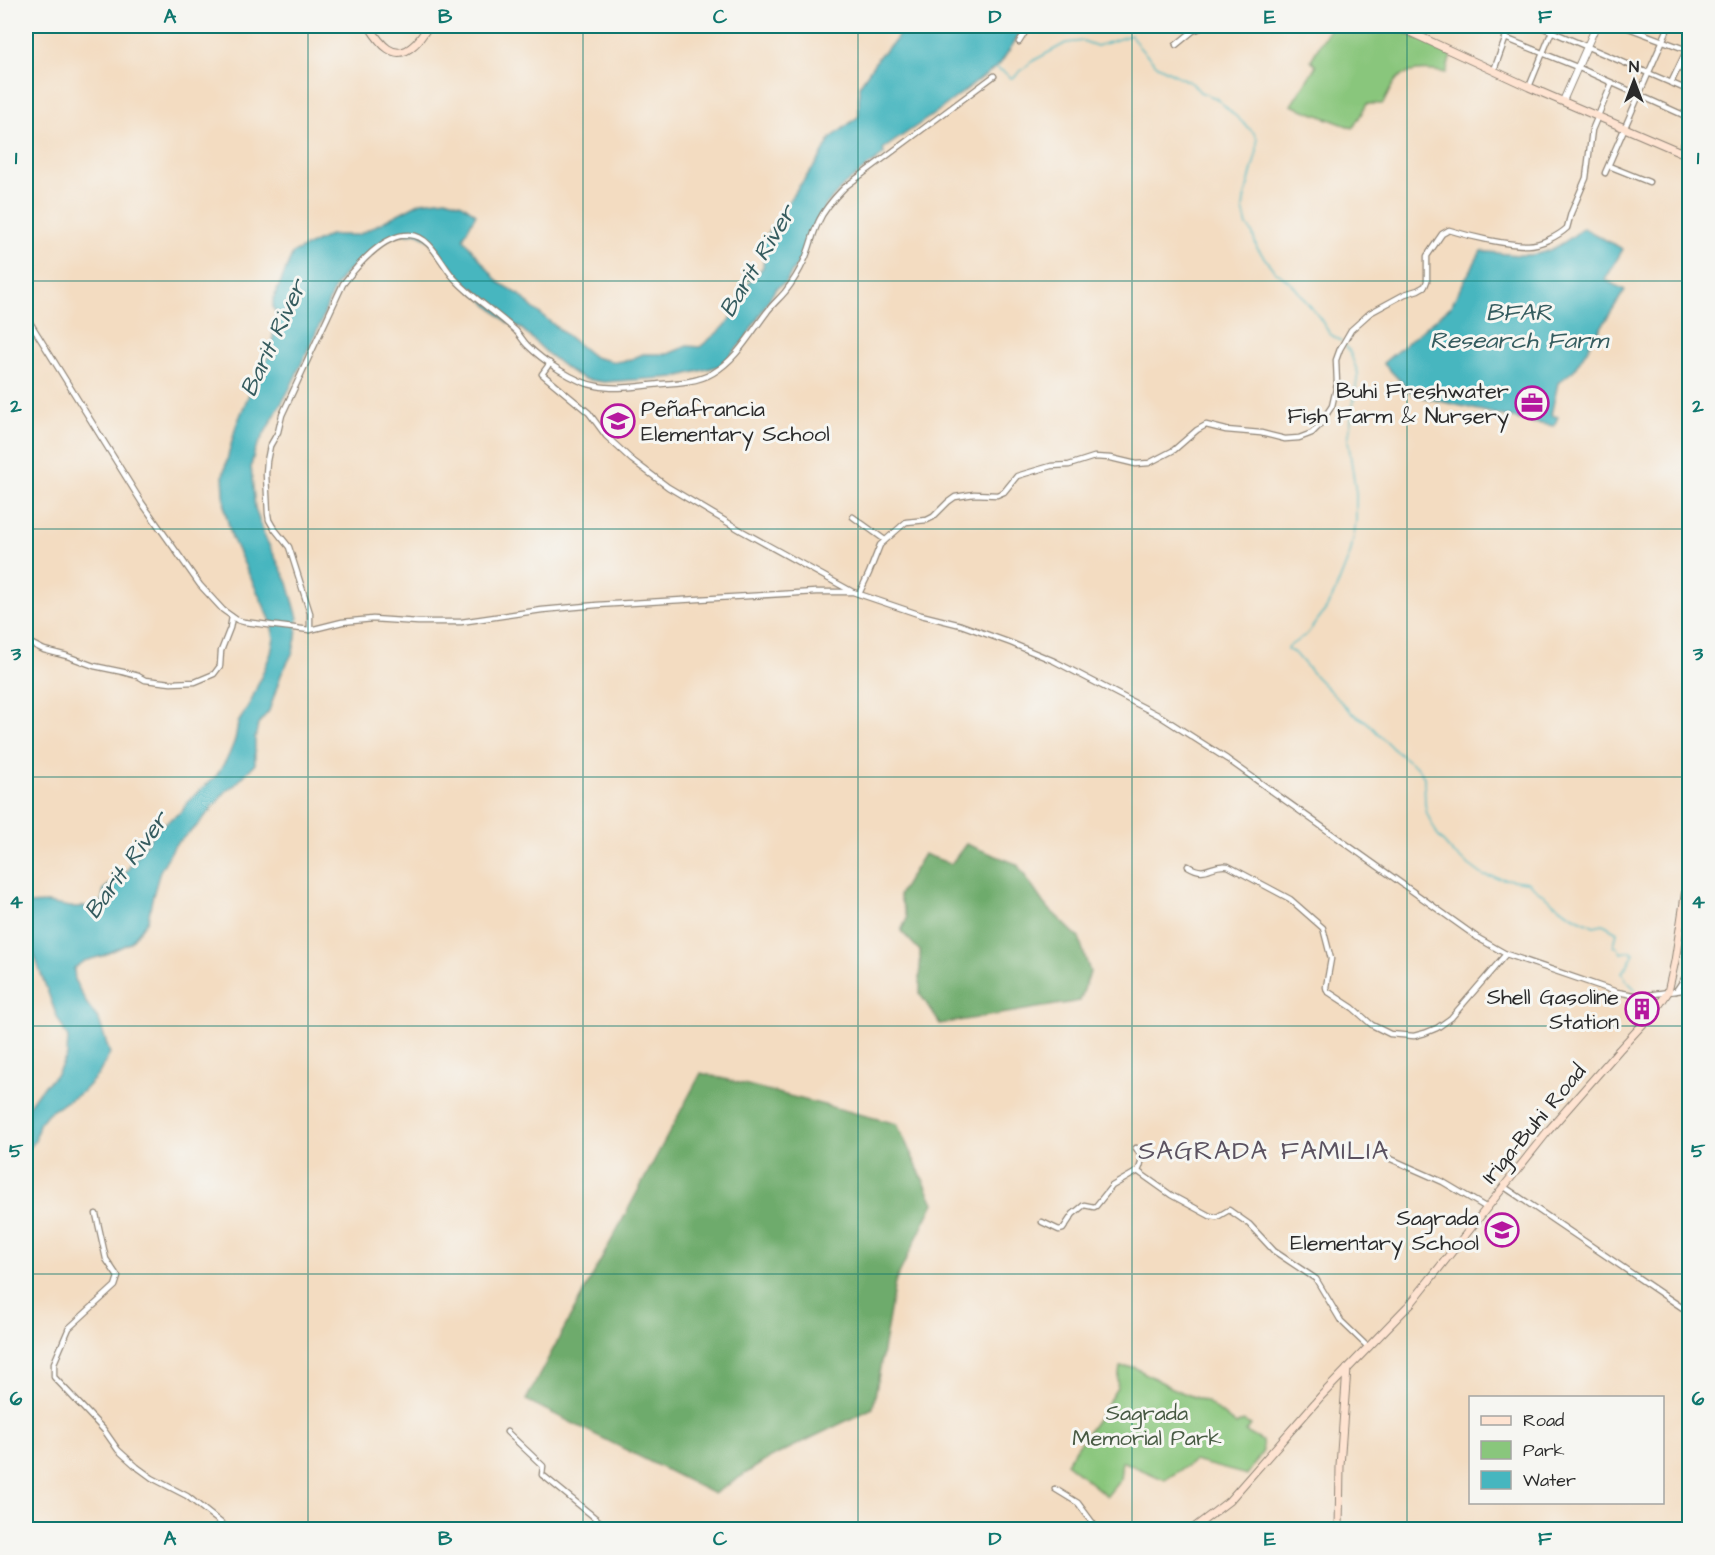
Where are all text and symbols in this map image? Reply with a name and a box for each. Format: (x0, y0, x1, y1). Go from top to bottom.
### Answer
text: A (164, 3, 177, 31)
text: B (438, 3, 453, 31)
text: C (713, 3, 728, 31)
text: D (989, 3, 1002, 31)
text: E (1264, 3, 1276, 31)
text: F (1538, 3, 1553, 31)
north arrow (1604, 51, 1664, 111)
text: N (1629, 56, 1639, 78)
text: 1 (15, 144, 18, 172)
text: 1 (1697, 144, 1700, 172)
water label: Barit River (711, 197, 806, 324)
water label: Barit River (232, 272, 317, 402)
water label: BFAR Research Farm (1430, 296, 1610, 358)
place label: Buhi Freshwater Fish Farm & Nursery (1287, 376, 1509, 433)
office icon: Buhi Freshwater Fish Farm & Nursery (1514, 385, 1550, 421)
text: 2 (9, 392, 22, 420)
text: 2 (1691, 392, 1704, 420)
place label: Peñafrancia Elementary School (641, 394, 830, 451)
school or university icon: Peñafrancia Elementary School (600, 403, 636, 439)
text: 3 (10, 640, 22, 668)
text: 3 (1692, 640, 1704, 668)
water label: Barit River (76, 803, 179, 926)
text: 4 (9, 888, 23, 916)
text: 4 (1691, 888, 1705, 916)
place label: Shell Gasoline Station (1487, 982, 1619, 1038)
building icon: Shell Gasoline Station (1624, 991, 1660, 1027)
street label: Iriga-Buhi Road (1475, 1057, 1595, 1191)
district label: SAGRADA FAMILIA (1138, 1133, 1390, 1169)
text: 5 (9, 1137, 24, 1165)
text: 5 (1691, 1137, 1706, 1165)
place label: Sagrada Elementary School (1290, 1203, 1479, 1260)
school or university icon: Sagrada Elementary School (1484, 1212, 1520, 1248)
text: 6 (10, 1385, 23, 1413)
text: 6 (1692, 1385, 1705, 1413)
legend (1469, 1396, 1664, 1504)
park label: Sagrada Memorial Park (1072, 1398, 1222, 1454)
text: Road (1523, 1408, 1564, 1433)
text: Park (1523, 1438, 1565, 1463)
text: Water (1523, 1468, 1576, 1493)
text: A (164, 1525, 177, 1553)
text: B (438, 1525, 453, 1553)
text: C (713, 1525, 728, 1553)
text: D (989, 1525, 1002, 1553)
text: E (1264, 1525, 1276, 1553)
text: F (1538, 1525, 1553, 1553)

